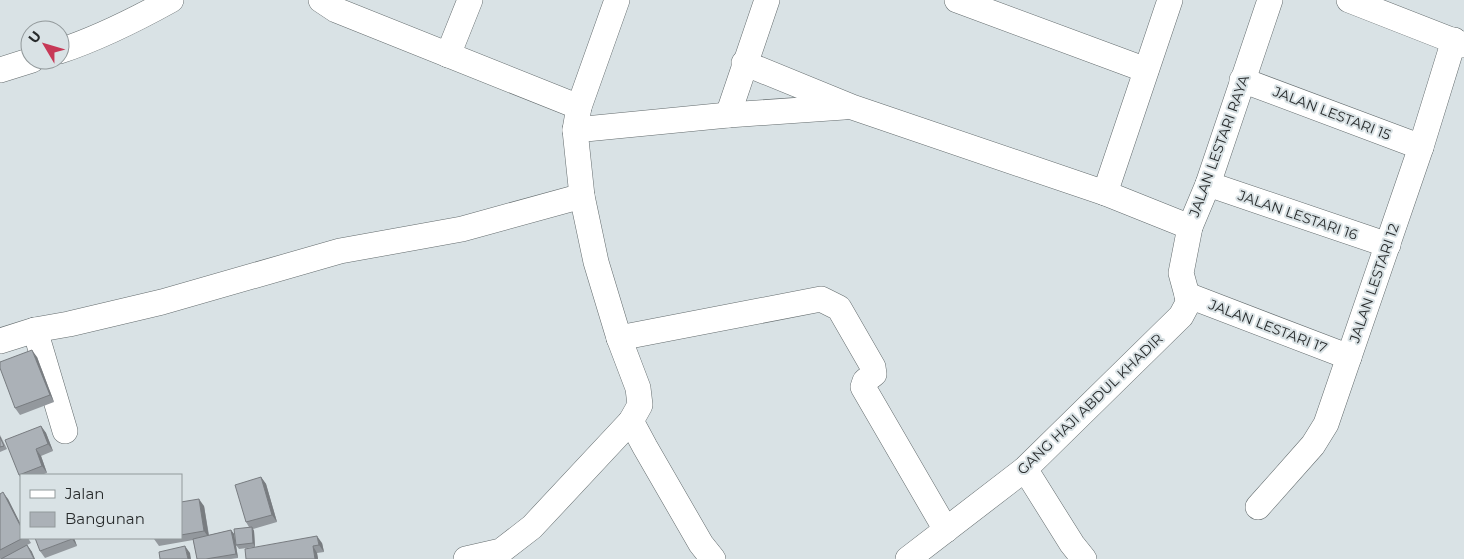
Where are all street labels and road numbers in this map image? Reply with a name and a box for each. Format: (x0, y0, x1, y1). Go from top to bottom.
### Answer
street label: JALAN LESTARI RAYA (1185, 72, 1253, 220)
street label: JALAN LESTARI 15 (1270, 82, 1394, 144)
street label: JALAN LESTARI 16 (1235, 186, 1361, 244)
street label: JALAN LESTARI 12 (1345, 221, 1403, 346)
street label: JALAN LESTARI 17 (1205, 295, 1330, 357)
street label: GANG HAJI ABDUL KHADIR (1013, 330, 1167, 478)

